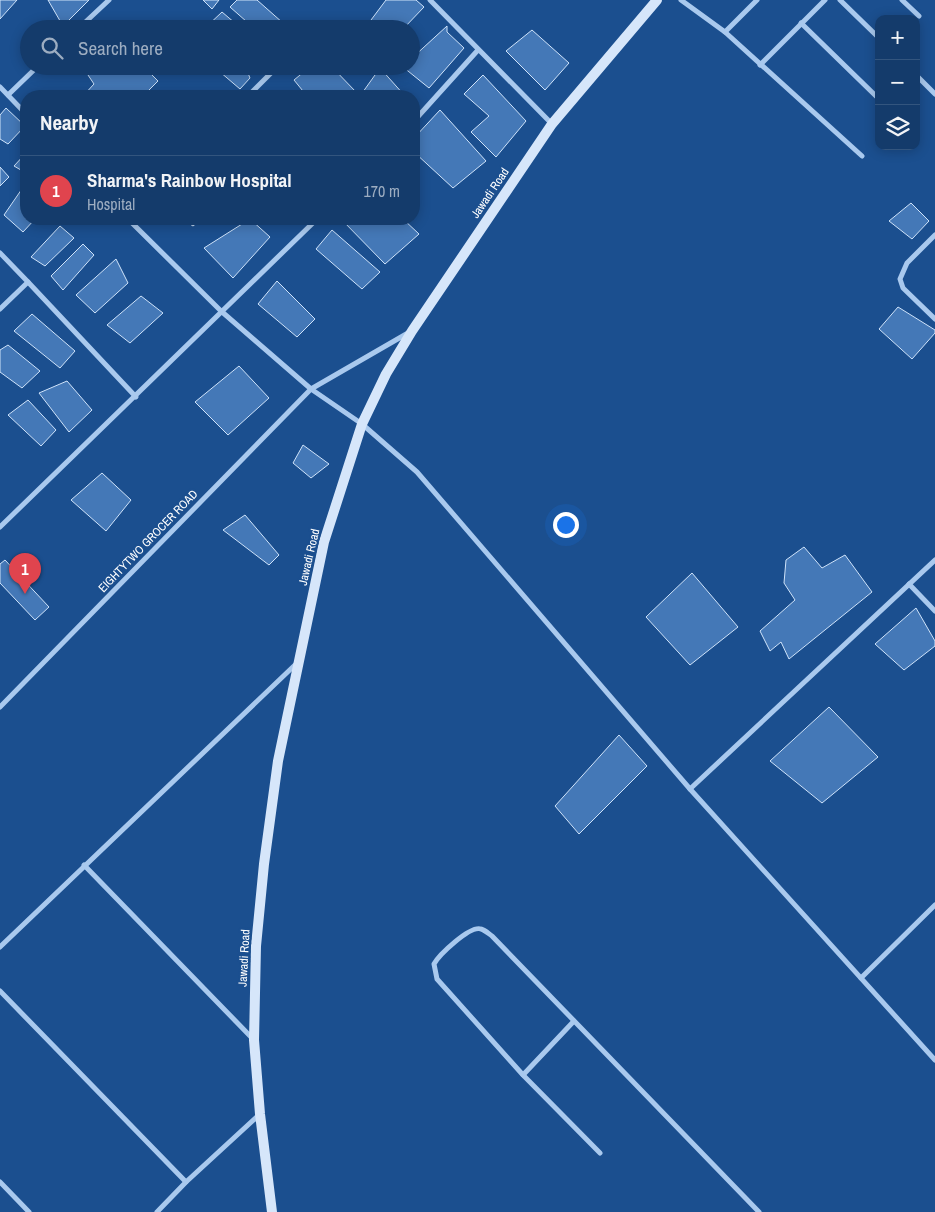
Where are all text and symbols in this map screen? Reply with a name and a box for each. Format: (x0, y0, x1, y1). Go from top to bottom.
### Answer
map controls (875, 15, 920, 150)
button: + (875, 15, 920, 60)
search box (20, 20, 420, 75)
icon: search (38, 34, 66, 62)
text: Search here (78, 35, 163, 61)
button: − (875, 60, 920, 105)
button: layers (875, 105, 920, 150)
text: Nearby (40, 108, 98, 137)
street label: Jawadi Road (467, 165, 513, 221)
text: Sharma's Rainbow Hospital (87, 167, 292, 193)
text: 1 (52, 180, 60, 202)
text: 170 m (364, 180, 400, 202)
text: Hospital (87, 193, 135, 215)
street label: EIGHTYTWO GROCER ROAD (95, 486, 201, 596)
your location (553, 512, 579, 538)
street label: Jawadi Road (295, 527, 323, 587)
pin: 1 (9, 553, 41, 594)
street label: Jawadi Road (235, 929, 253, 987)

